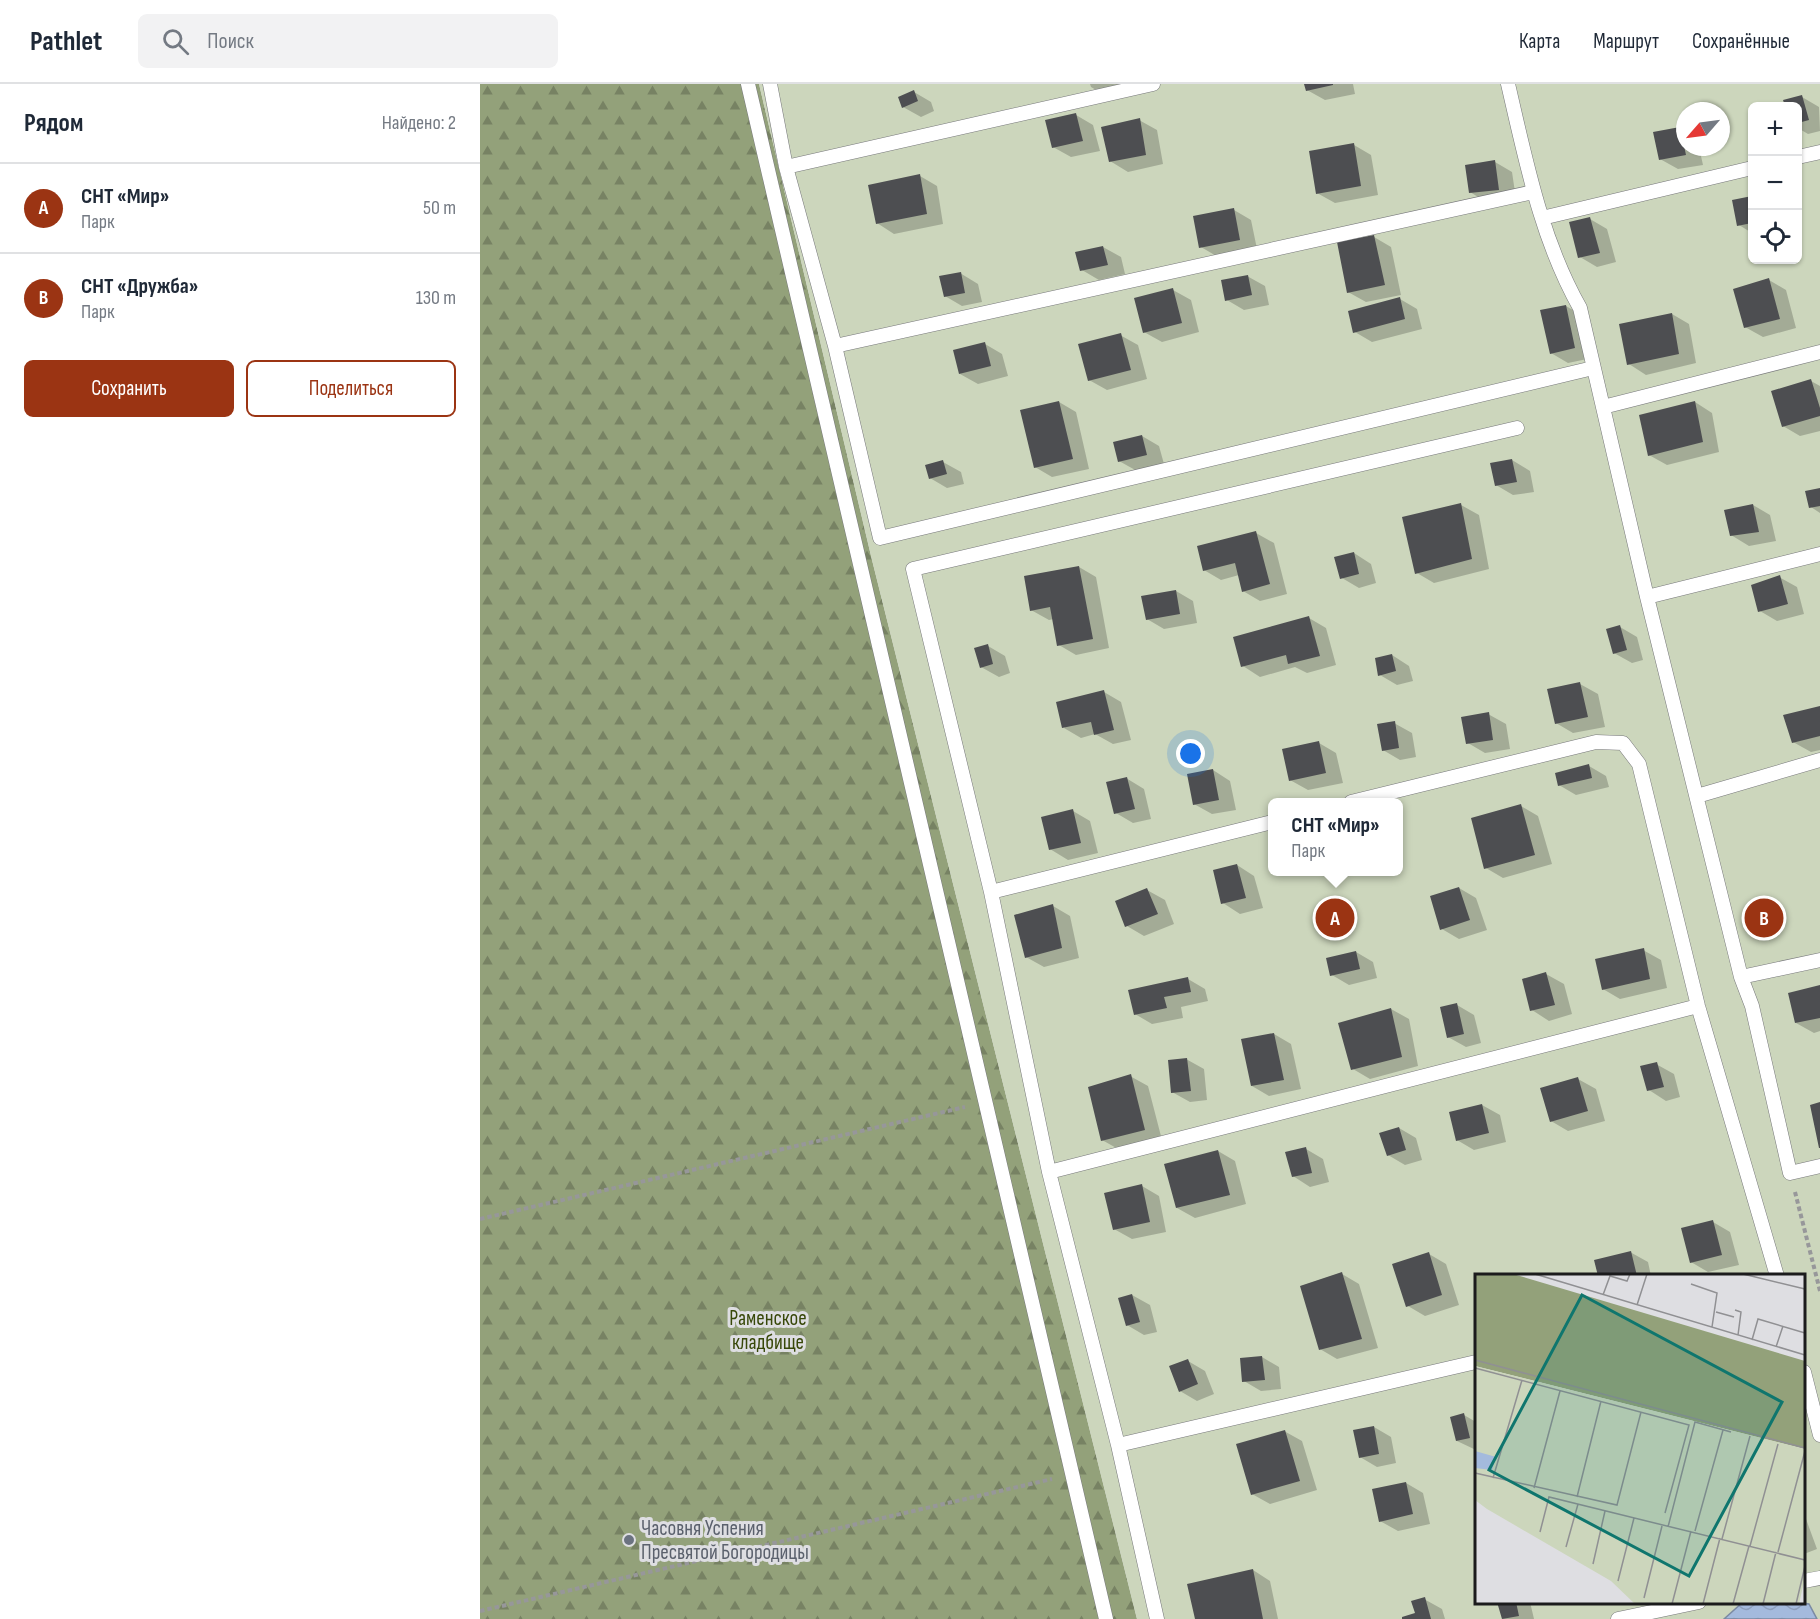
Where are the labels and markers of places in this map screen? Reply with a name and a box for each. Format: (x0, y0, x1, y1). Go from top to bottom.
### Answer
pin: A (1316, 896, 1354, 940)
pin: B (1744, 896, 1784, 940)
place label: Часовня Успения Пресвятой Богородицы (641, 1516, 809, 1565)
marker: Часовня Успения Пресвятой Богородицы (622, 1533, 636, 1547)

